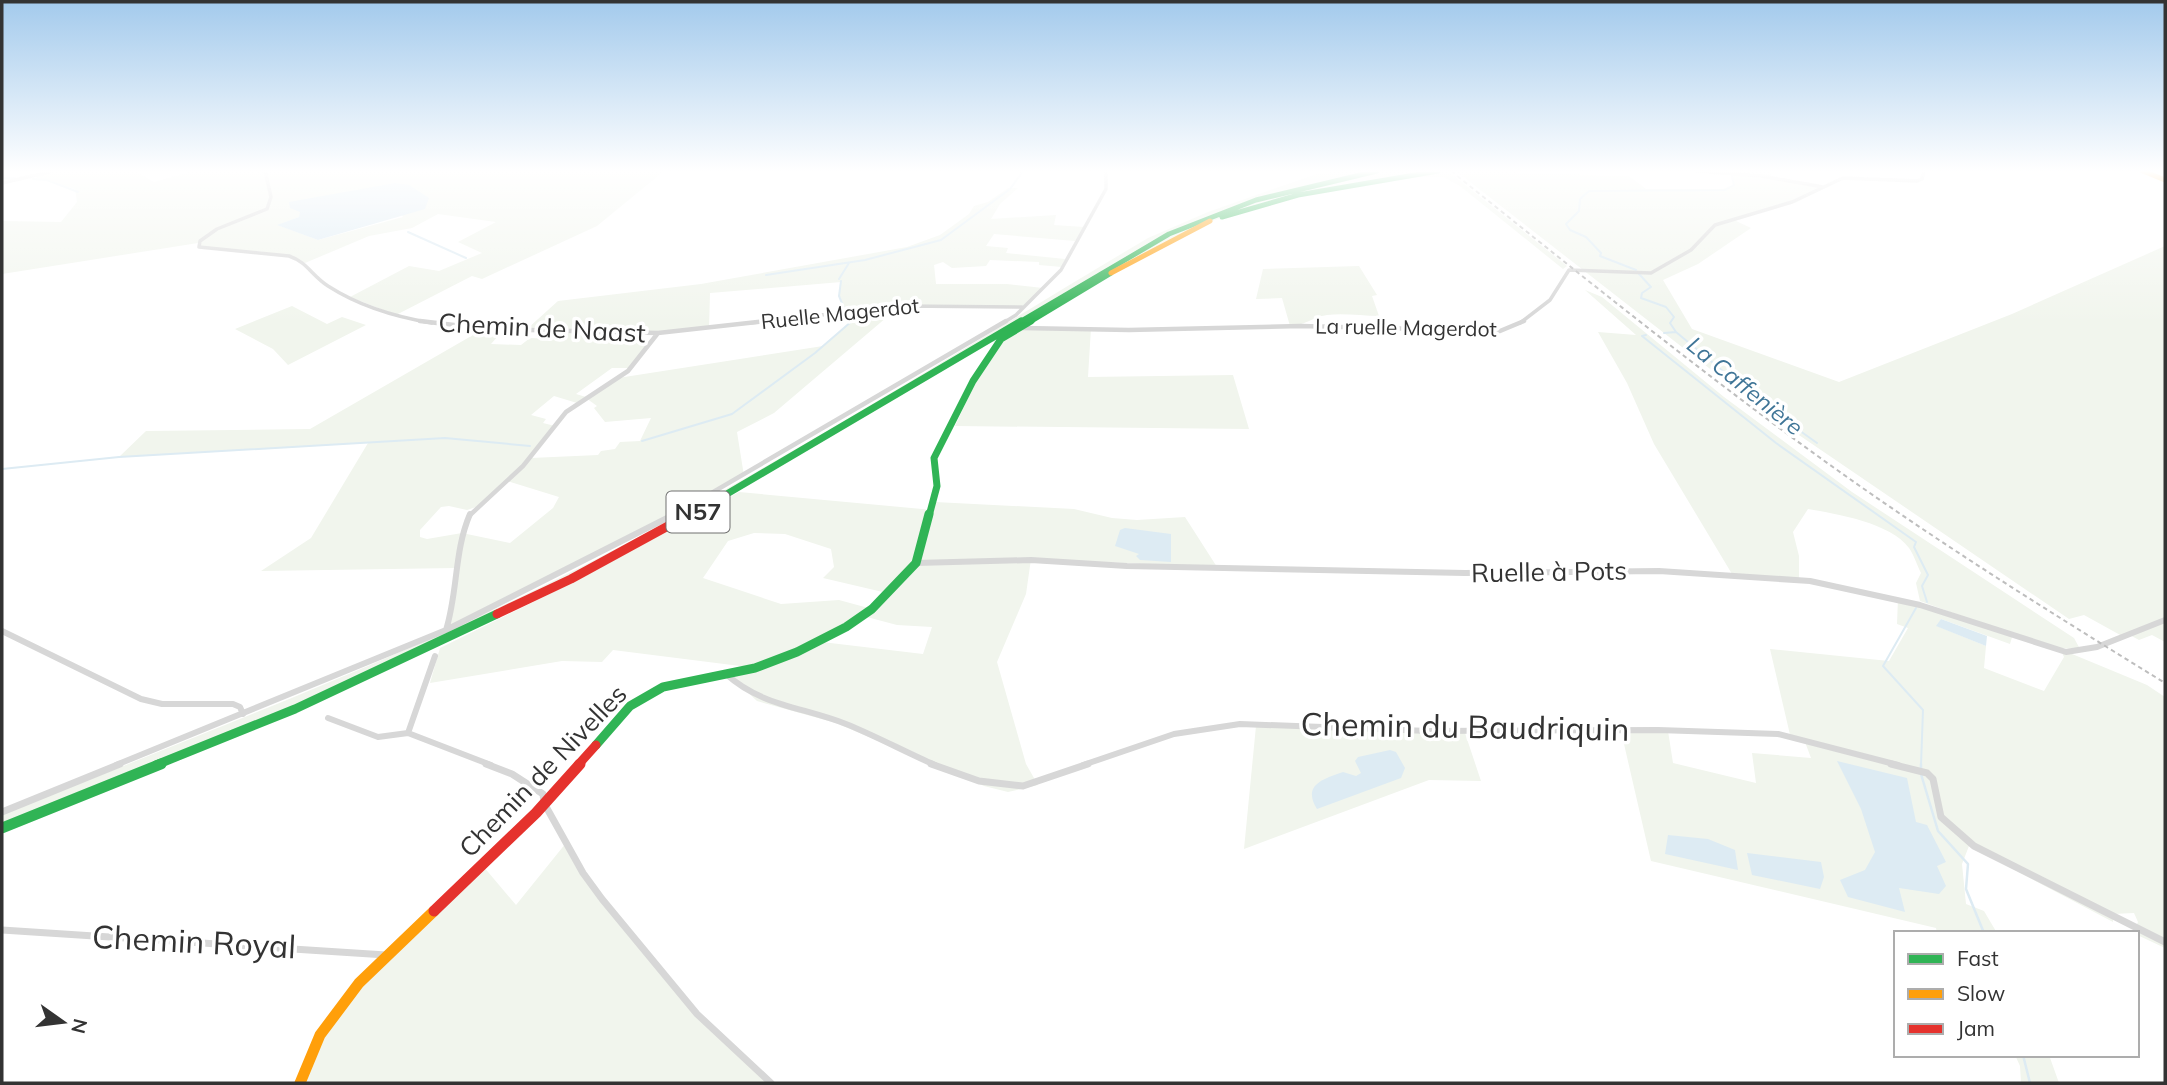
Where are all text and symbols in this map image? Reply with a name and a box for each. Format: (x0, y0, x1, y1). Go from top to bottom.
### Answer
street label: Ruelle Magerdot (759, 292, 920, 334)
street label: Chemin de Naast (438, 306, 646, 349)
street label: La ruelle Magerdot (1315, 312, 1497, 342)
water label: La Caffenière (1681, 330, 1809, 441)
road number: N57 (666, 491, 730, 532)
street label: Ruelle à Pots (1471, 554, 1627, 589)
street label: Chemin de Nivelles (452, 677, 634, 864)
street label: Chemin du Baudriquin (1300, 703, 1630, 749)
street label: Chemin Royal (91, 916, 297, 966)
legend (1894, 931, 2139, 1057)
text: Fast (1957, 945, 1999, 971)
text: Slow (1957, 980, 2005, 1006)
north arrow (28, 987, 98, 1057)
text: Jam (1957, 1015, 1995, 1041)
text: N (66, 1016, 93, 1036)

